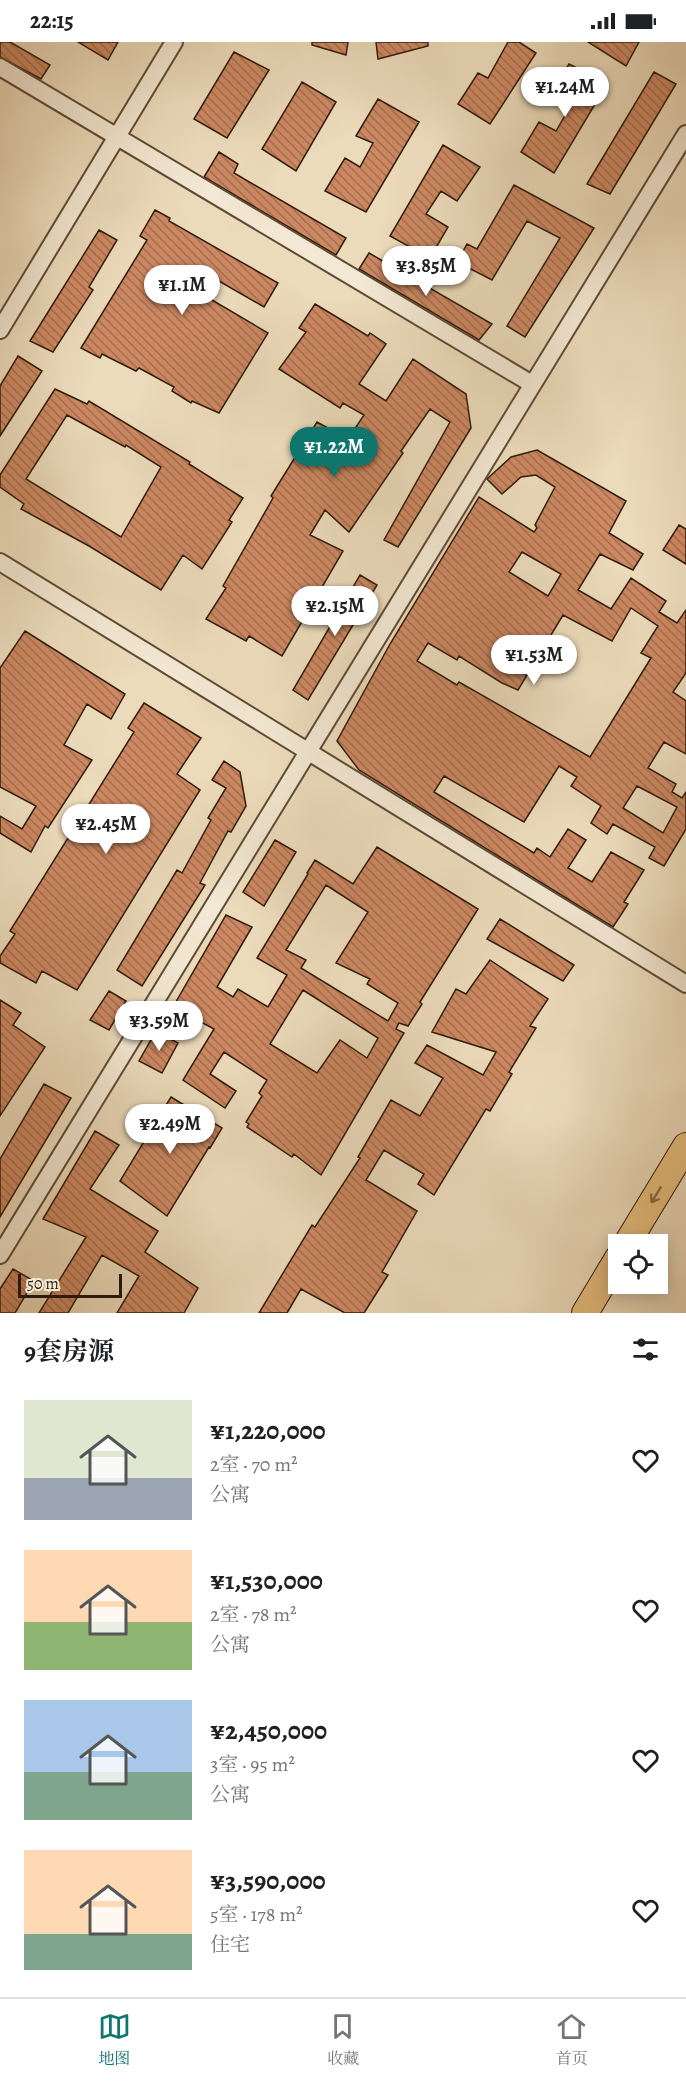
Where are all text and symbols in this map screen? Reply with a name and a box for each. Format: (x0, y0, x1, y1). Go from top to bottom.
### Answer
text: 22:15 (30, 6, 74, 36)
pin: ¥1.24M (516, 67, 614, 118)
text: ¥1.24M (535, 73, 595, 100)
pin: ¥3.85M (377, 246, 475, 297)
text: ¥3.85M (396, 252, 456, 279)
pin: ¥1.1M (140, 265, 224, 316)
text: ¥1.1M (158, 271, 206, 298)
pin: ¥1.22M (285, 427, 383, 478)
text: ¥1.22M (304, 433, 364, 460)
pin: ¥2.15M (286, 586, 384, 637)
text: ¥2.15M (305, 592, 365, 619)
pin: ¥1.53M (485, 635, 583, 686)
text: ¥1.53M (505, 641, 563, 668)
pin: ¥2.45M (57, 804, 155, 855)
text: ¥2.45M (75, 810, 137, 837)
pin: ¥3.59M (110, 1001, 208, 1052)
text: ¥3.59M (129, 1007, 189, 1034)
pin: ¥2.49M (121, 1104, 219, 1155)
text: ¥2.49M (139, 1110, 201, 1137)
one-way arrow (649, 1186, 661, 1203)
map controls (608, 1234, 668, 1294)
button: locate (608, 1234, 668, 1294)
scale bar (18, 1271, 122, 1298)
text: 50 m (27, 1273, 59, 1295)
icon: filters (629, 1333, 662, 1366)
text: 9套房源 (24, 1334, 114, 1369)
text: ¥1,220,000 (210, 1413, 326, 1448)
icon: home (72, 1424, 144, 1496)
icon: heart (629, 1444, 662, 1477)
text: 2室 · 70 m² (210, 1451, 298, 1478)
text: 公寓 (210, 1481, 250, 1508)
text: ¥1,530,000 (210, 1563, 323, 1598)
icon: home (72, 1574, 144, 1646)
icon: heart (629, 1594, 662, 1627)
text: 2室 · 78 m² (210, 1601, 297, 1628)
text: 公寓 (210, 1631, 250, 1658)
text: ¥2,450,000 (210, 1713, 327, 1748)
icon: home (72, 1724, 144, 1796)
icon: heart (629, 1744, 662, 1777)
text: 3室 · 95 m² (210, 1751, 295, 1778)
text: 公寓 (210, 1781, 250, 1808)
text: ¥3,590,000 (210, 1863, 326, 1898)
icon: home (72, 1874, 144, 1946)
icon: heart (629, 1894, 662, 1927)
text: 5室 · 178 m² (210, 1901, 303, 1928)
text: 住宅 (210, 1931, 250, 1958)
tab: 地图 (98, 2010, 131, 2070)
tab: 收藏 (326, 2010, 359, 2070)
tab: 首页 (555, 2010, 588, 2070)

